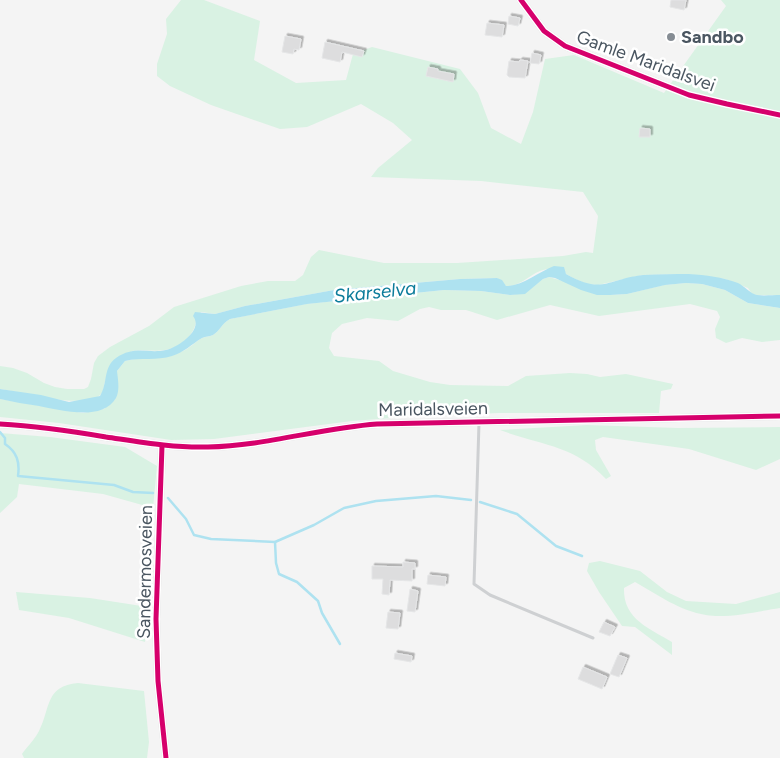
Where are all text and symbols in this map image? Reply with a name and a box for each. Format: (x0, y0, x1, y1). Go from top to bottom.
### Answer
street label: Gamle Maridalsvei (573, 26, 719, 96)
place label: Sandbo (681, 26, 744, 48)
marker: Sandbo (665, 31, 677, 43)
water label: Skarselva (333, 276, 417, 308)
street label: Maridalsveien (378, 397, 488, 421)
street label: Sandermosveien (133, 505, 157, 639)

